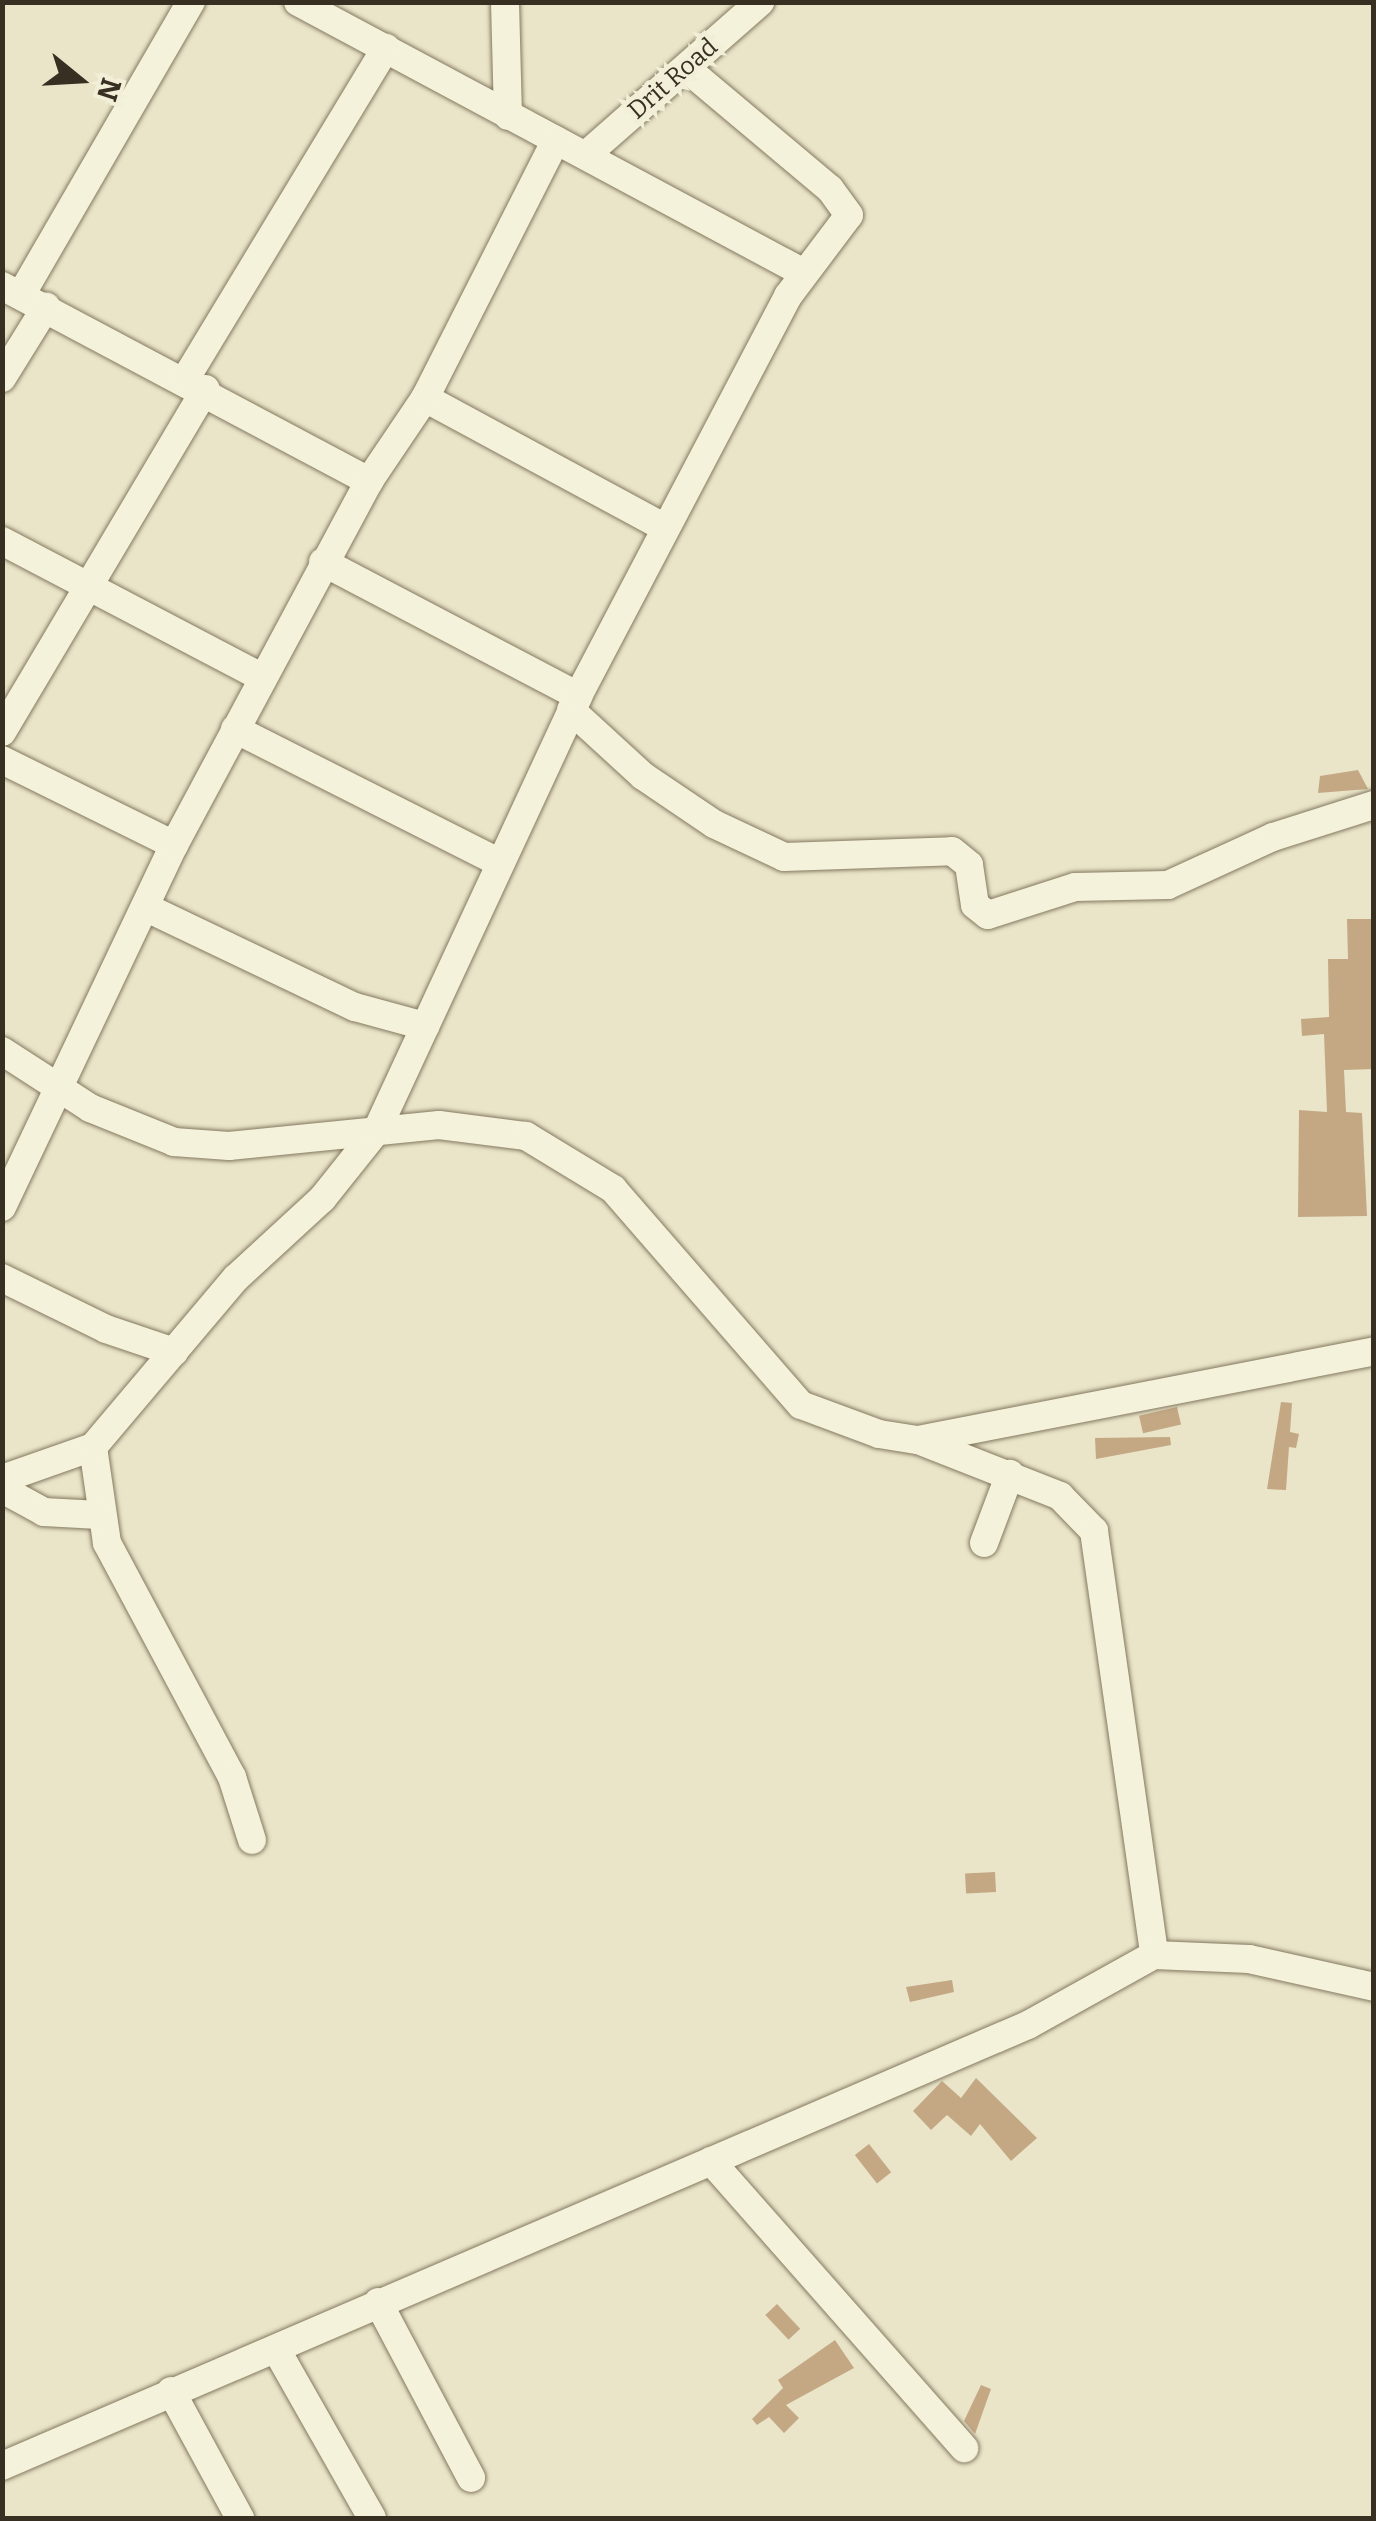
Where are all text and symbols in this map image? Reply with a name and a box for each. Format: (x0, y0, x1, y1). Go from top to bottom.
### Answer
north arrow (30, 30, 130, 130)
street label: Drit Road (622, 32, 724, 126)
text: N (90, 74, 128, 105)

